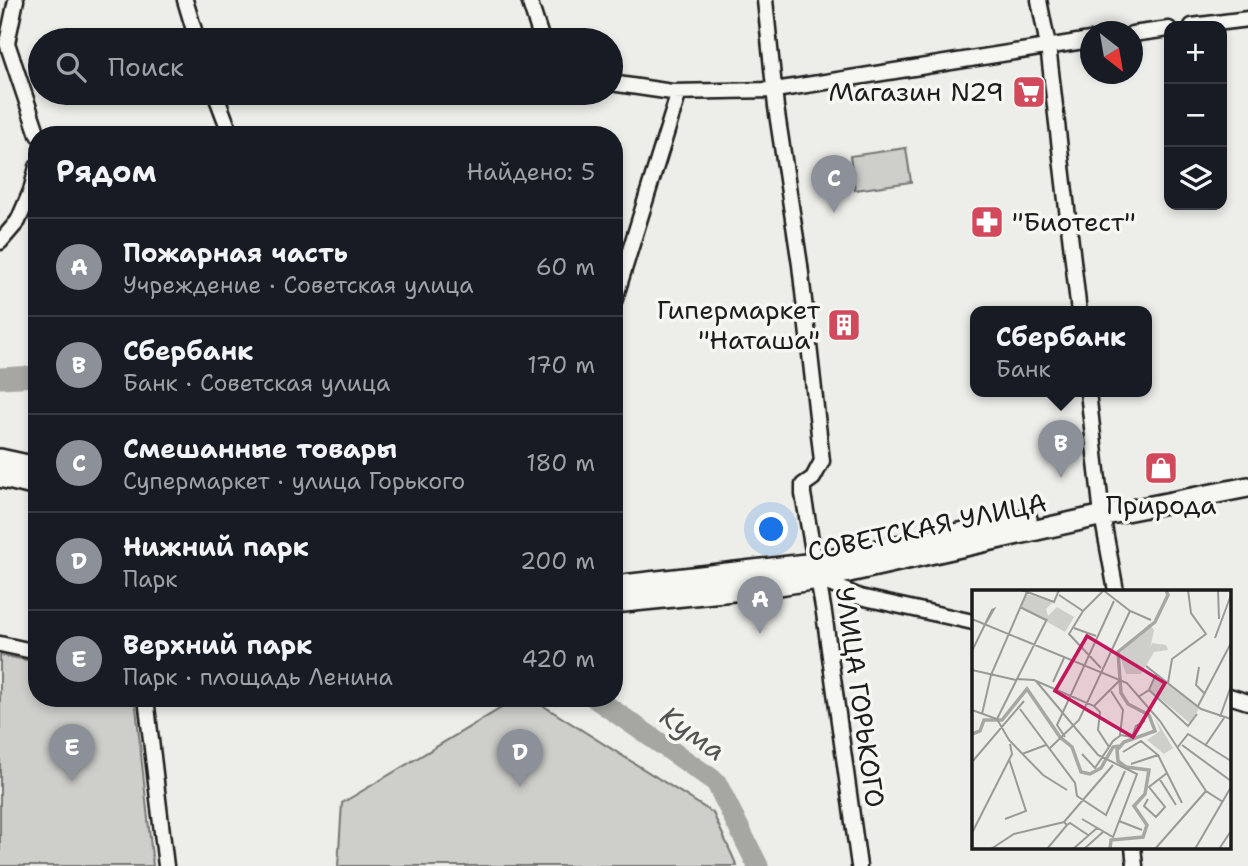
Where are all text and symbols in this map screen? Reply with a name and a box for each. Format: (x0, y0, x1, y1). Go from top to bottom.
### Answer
north arrow (1080, 21, 1143, 84)
map controls (1164, 21, 1227, 210)
button: + (1164, 21, 1227, 84)
search box (28, 28, 623, 105)
icon: search (52, 48, 90, 86)
text: Поиск (108, 49, 184, 84)
supermarket icon: Магазин N29 (1010, 73, 1048, 111)
place label: Магазин N29 (828, 74, 1004, 109)
button: − (1164, 84, 1227, 147)
button: layers (1164, 147, 1227, 210)
text: Рядом (56, 151, 156, 192)
pin: C (811, 155, 857, 213)
text: Найдено: 5 (467, 157, 595, 187)
pharmacy icon: "Биотест" (968, 203, 1006, 241)
place label: "Биотест" (1012, 204, 1136, 239)
text: Пожарная часть (123, 235, 348, 270)
text: A (70, 252, 88, 282)
text: 60 m (536, 252, 595, 282)
text: Учреждение · Советская улица (123, 270, 474, 300)
place label: Гипермаркет "Наташа" (657, 292, 821, 357)
building icon: Гипермаркет "Наташа" (825, 306, 863, 344)
popup (970, 306, 1152, 397)
text: Сбербанк (996, 319, 1126, 354)
text: Сбербанк (123, 333, 253, 368)
text: B (72, 350, 86, 380)
text: 170 m (527, 350, 595, 380)
text: Банк (996, 354, 1051, 384)
text: Банк · Советская улица (123, 368, 390, 398)
pin: B (1038, 420, 1084, 478)
text: Смешанные товары (123, 431, 397, 466)
text: C (72, 448, 86, 478)
text: 180 m (526, 448, 595, 478)
shop icon: Природа (1142, 449, 1180, 487)
text: Супермаркет · улица Горького (123, 466, 465, 496)
street label: СОВЕТСКАЯ УЛИЦА (804, 484, 1050, 569)
place label: Природа (1106, 487, 1216, 522)
your location (754, 512, 788, 546)
text: Нижний парк (123, 529, 309, 564)
text: D (71, 546, 87, 576)
text: 200 m (520, 546, 595, 576)
text: Парк (123, 564, 178, 594)
pin: A (737, 576, 783, 634)
street label: УЛИЦА ГОРЬКОГО (828, 584, 893, 810)
inset map (972, 590, 1230, 848)
text: Верхний парк (123, 627, 312, 662)
text: E (71, 644, 87, 674)
text: 420 m (521, 644, 595, 674)
text: Парк · площадь Ленина (123, 662, 393, 692)
water label: Кума (652, 697, 734, 769)
pin: E (49, 724, 95, 782)
pin: D (497, 729, 543, 787)

